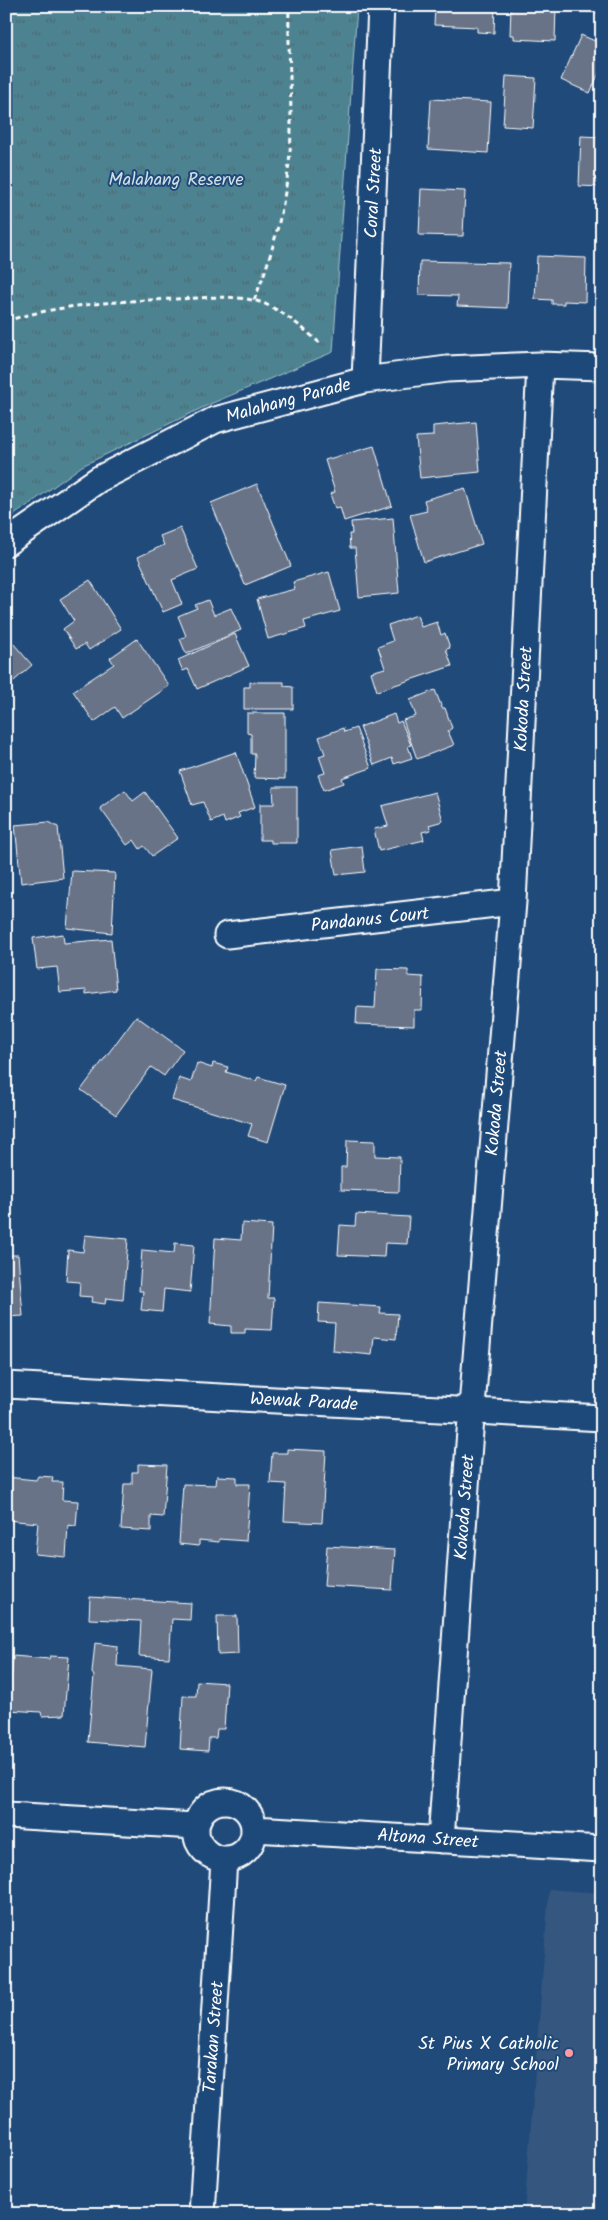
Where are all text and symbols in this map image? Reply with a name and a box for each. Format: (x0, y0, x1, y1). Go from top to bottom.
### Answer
street label: Coral Street (358, 146, 391, 239)
park label: Malahang Reserve (109, 166, 243, 195)
street label: Malahang Parade (222, 371, 354, 432)
street label: Kokoda Street (507, 645, 542, 753)
street label: Pandanus Court (310, 900, 432, 941)
street label: Kokoda Street (478, 1048, 517, 1157)
street label: Wewak Parade (249, 1385, 359, 1420)
street label: Kokoda Street (447, 1452, 484, 1561)
street label: Altona Street (376, 1821, 480, 1858)
street label: Tarakan Street (196, 1979, 233, 2094)
place label: St Pius X Catholic Primary School (419, 2030, 560, 2080)
marker: St Pius X Catholic Primary School (563, 2047, 575, 2059)

